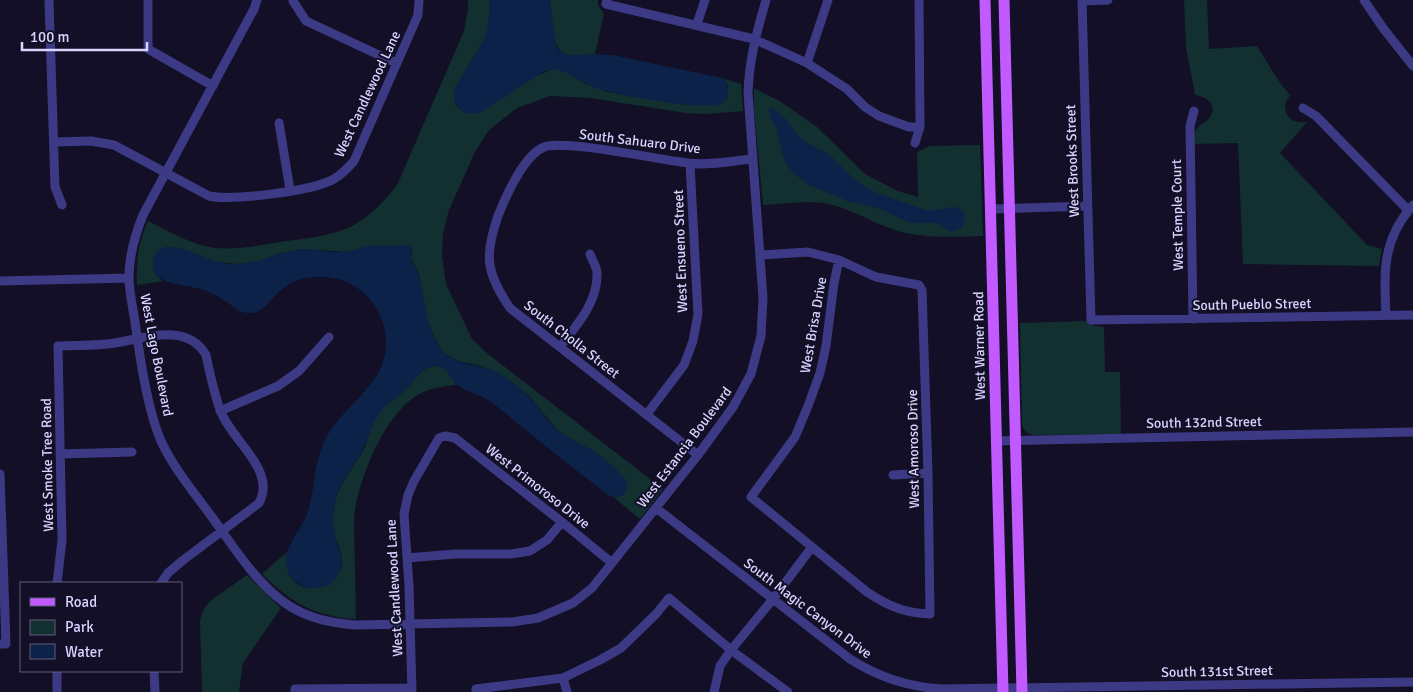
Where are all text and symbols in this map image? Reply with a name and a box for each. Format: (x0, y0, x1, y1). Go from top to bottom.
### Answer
scale bar (22, 20, 148, 52)
text: 100 m (30, 28, 70, 46)
street label: West Candlewood Lane (331, 28, 404, 160)
street label: West Brooks Street (1062, 104, 1083, 218)
street label: South Sahuaro Drive (578, 126, 702, 157)
street label: West Temple Court (1168, 159, 1187, 271)
street label: West Ensueno Street (670, 189, 691, 313)
street label: West Brisa Drive (797, 276, 830, 375)
street label: West Warner Road (970, 291, 989, 401)
street label: West Lago Boulevard (136, 292, 177, 418)
street label: South Pueblo Street (1192, 295, 1312, 314)
street label: South Cholla Street (521, 297, 623, 382)
street label: West Estancia Boulevard (633, 383, 735, 511)
street label: West Amoroso Drive (904, 389, 923, 509)
street label: West Smoke Tree Road (38, 398, 57, 532)
street label: South 132nd Street (1146, 413, 1262, 432)
street label: West Primoroso Drive (482, 440, 593, 532)
street label: West Candlewood Lane (382, 519, 407, 657)
street label: South Magic Canyon Drive (740, 555, 875, 662)
legend (20, 582, 182, 672)
text: Road (65, 593, 97, 611)
text: Park (65, 618, 94, 636)
text: Water (65, 643, 103, 661)
street label: South 131st Street (1161, 662, 1273, 681)

